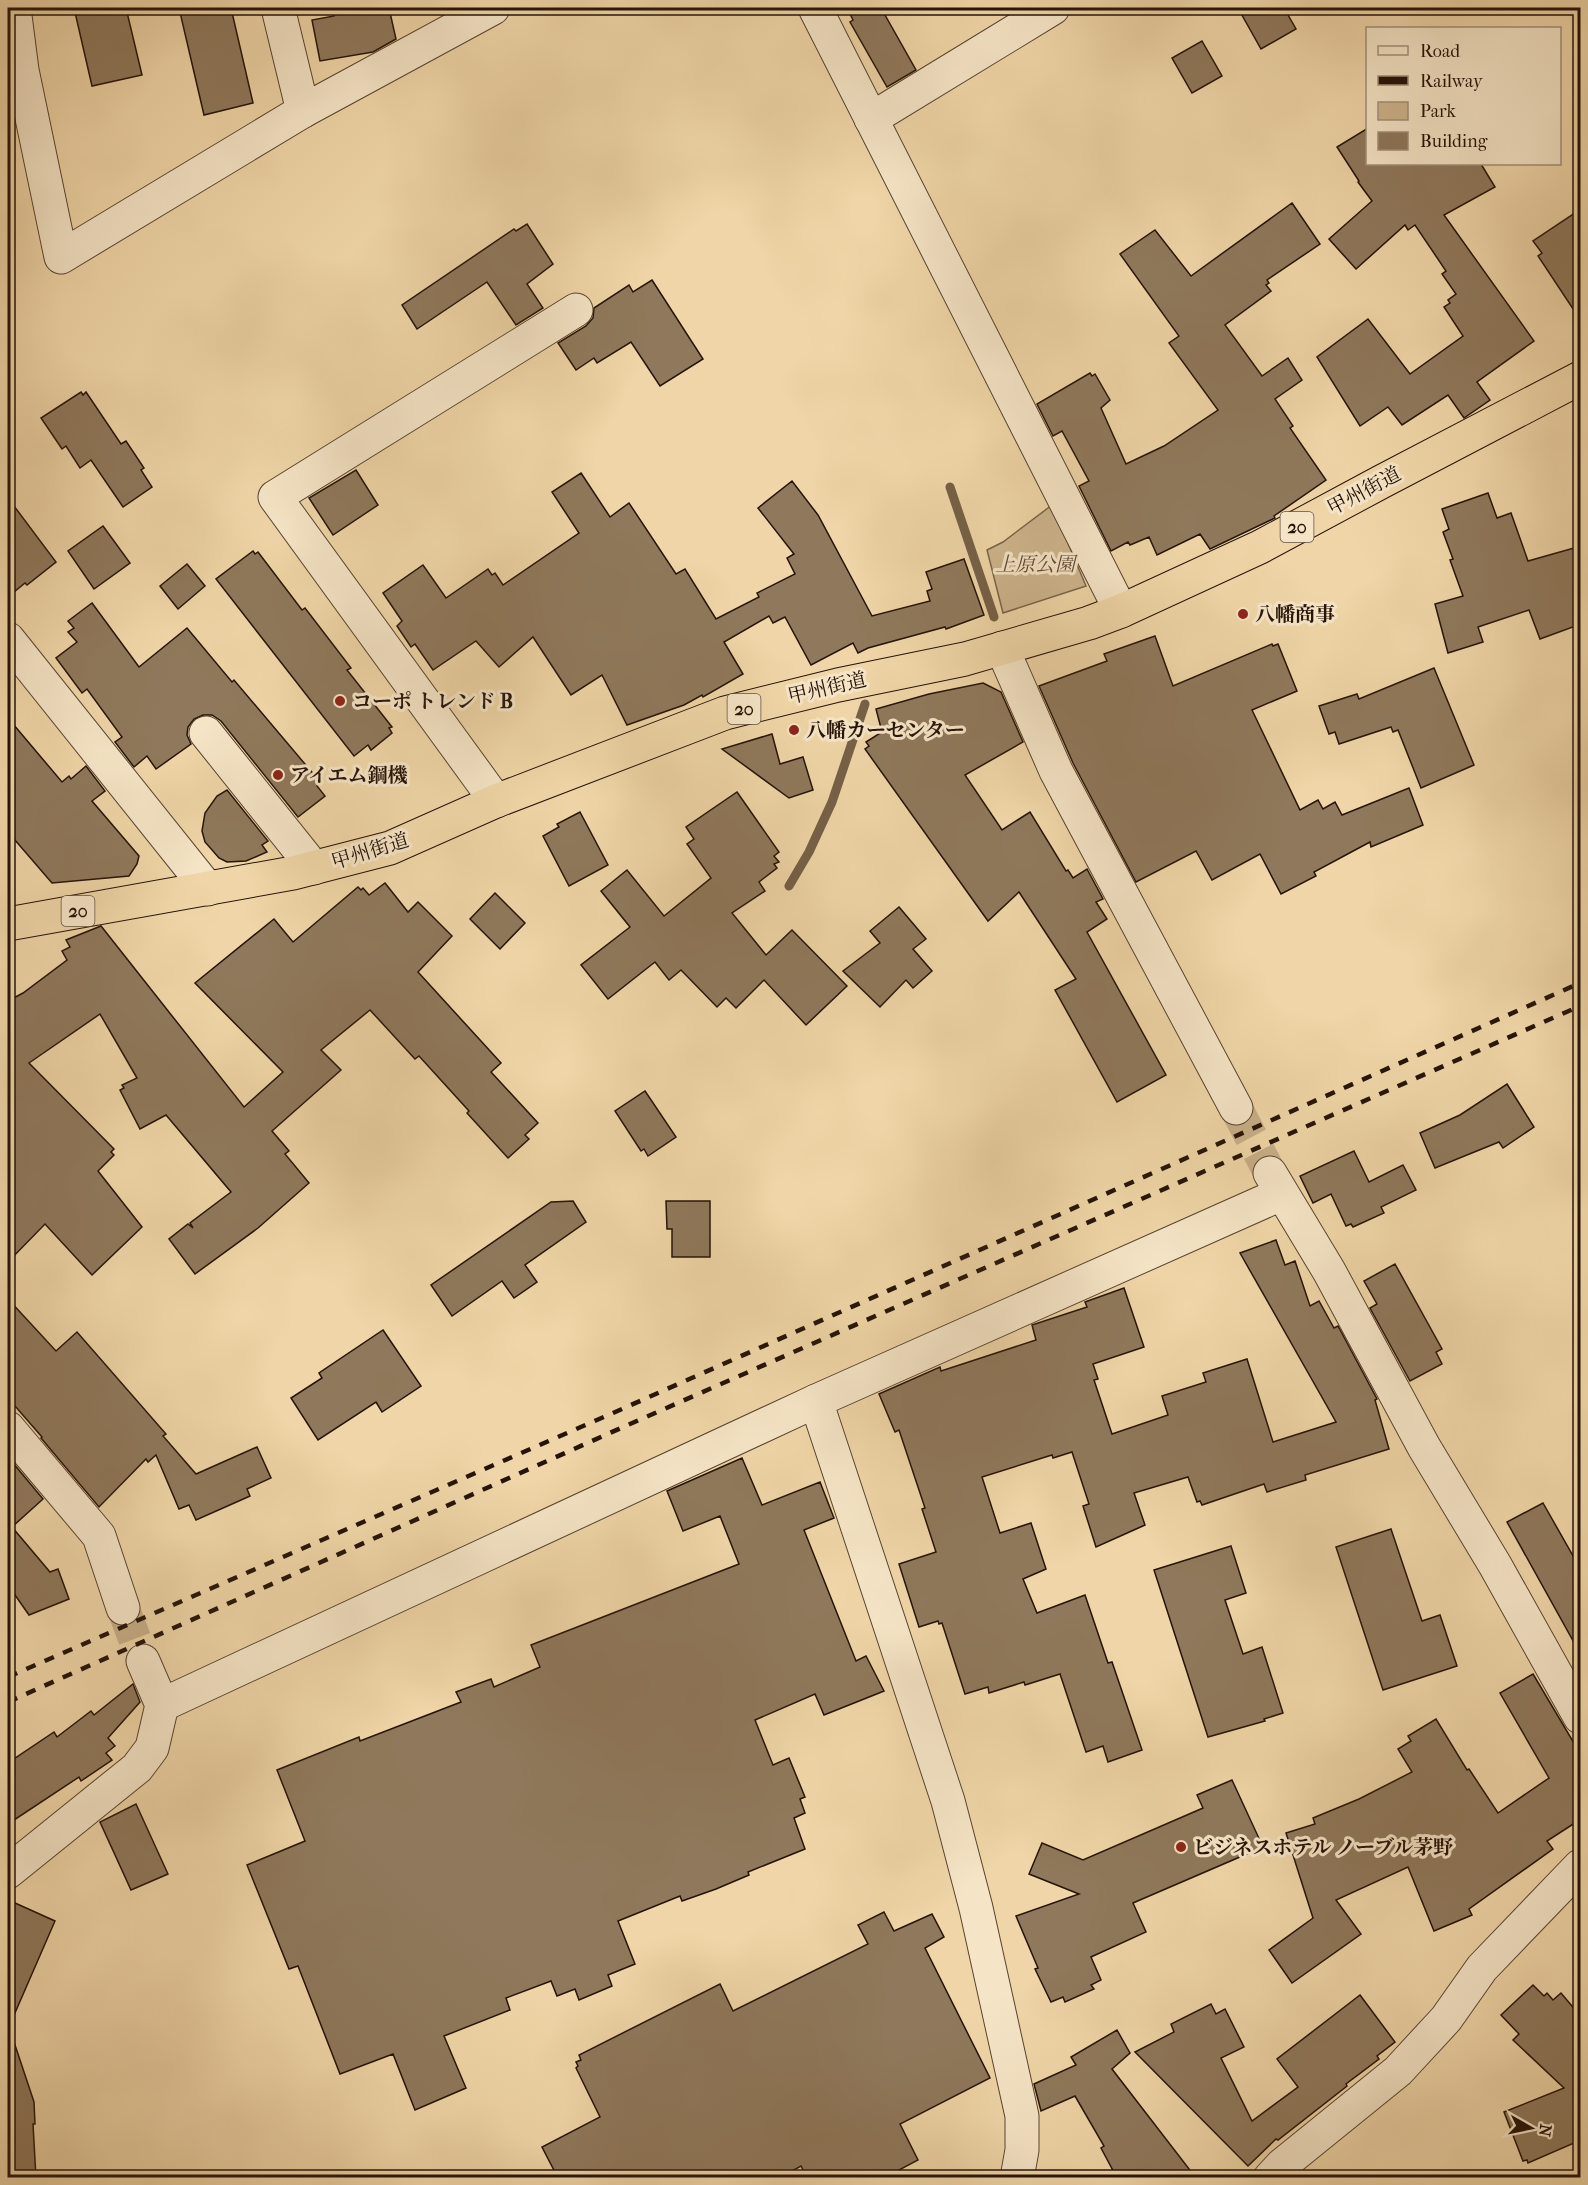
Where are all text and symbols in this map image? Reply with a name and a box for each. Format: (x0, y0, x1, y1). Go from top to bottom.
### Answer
legend (1366, 27, 1561, 165)
text: Road (1420, 41, 1460, 62)
text: Railway (1420, 71, 1484, 92)
text: Park (1420, 101, 1457, 122)
text: Building (1420, 131, 1488, 152)
street label: 甲州街道 (1323, 462, 1405, 520)
road number: 20 (1280, 512, 1314, 542)
park label: 上原公園 (995, 553, 1078, 576)
place label: 八幡商事 (1255, 603, 1335, 626)
marker: 八幡商事 (1236, 607, 1250, 621)
street label: 甲州街道 (785, 668, 869, 708)
place label: コーポ トレンド B (352, 690, 513, 713)
marker: コーポ トレンド B (333, 694, 347, 708)
road number: 20 (728, 694, 760, 724)
place label: 八幡カーセンター (806, 719, 965, 742)
marker: 八幡カーセンター (787, 723, 801, 737)
place label: アイエム鋼機 (290, 764, 407, 787)
marker: アイエム鋼機 (271, 768, 285, 782)
street label: 甲州街道 (328, 828, 412, 874)
road number: 20 (62, 896, 94, 926)
place label: ビジネスホテル ノーブル茅野 (1193, 1836, 1453, 1859)
marker: ビジネスホテル ノーブル茅野 (1174, 1840, 1188, 1854)
north arrow (1501, 2098, 1561, 2158)
text: N (1535, 2123, 1556, 2139)

